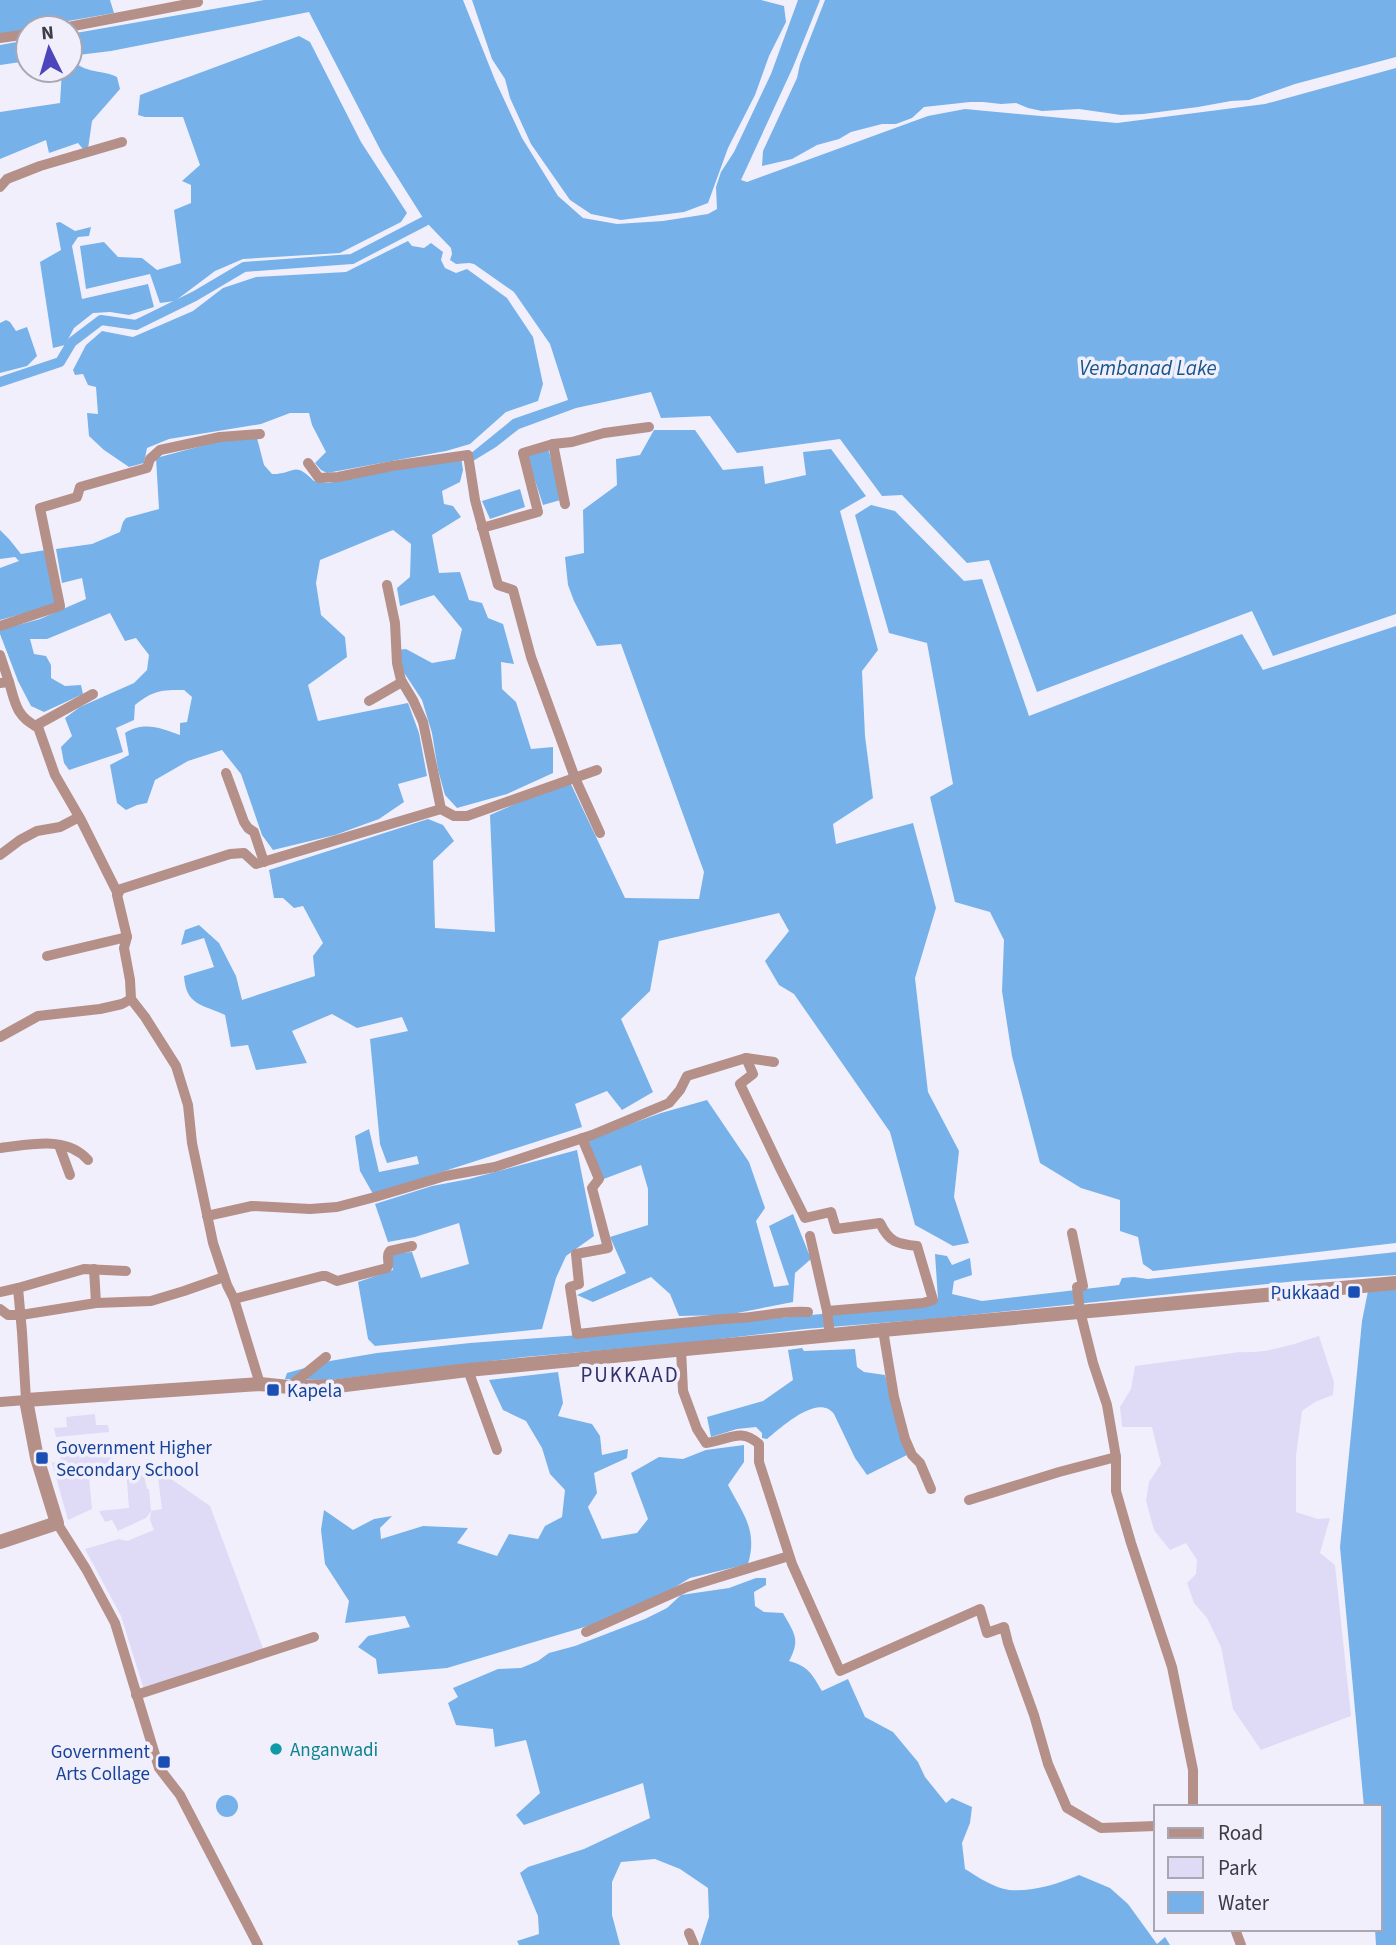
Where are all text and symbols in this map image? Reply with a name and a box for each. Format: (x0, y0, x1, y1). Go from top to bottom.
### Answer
north arrow (14, 14, 84, 84)
text: N (40, 20, 55, 48)
water label: Vembanad Lake (1079, 353, 1217, 383)
place label: Pukkaad (1271, 1280, 1340, 1307)
marker: Pukkaad (1346, 1284, 1362, 1300)
district label: PUKKAAD (580, 1360, 680, 1390)
place label: Kapela (287, 1378, 342, 1405)
marker: Kapela (265, 1382, 281, 1398)
place label: Government Higher Secondary School (56, 1435, 212, 1484)
marker: Government Higher Secondary School (34, 1450, 50, 1466)
place label: Anganwadi (290, 1737, 378, 1764)
place label: Government Arts Collage (51, 1739, 151, 1788)
marker: Anganwadi (268, 1741, 284, 1757)
marker: Government Arts Collage (156, 1754, 172, 1770)
legend (1154, 1805, 1382, 1931)
text: Road (1218, 1818, 1263, 1848)
text: Park (1218, 1853, 1258, 1883)
text: Water (1218, 1888, 1270, 1918)

